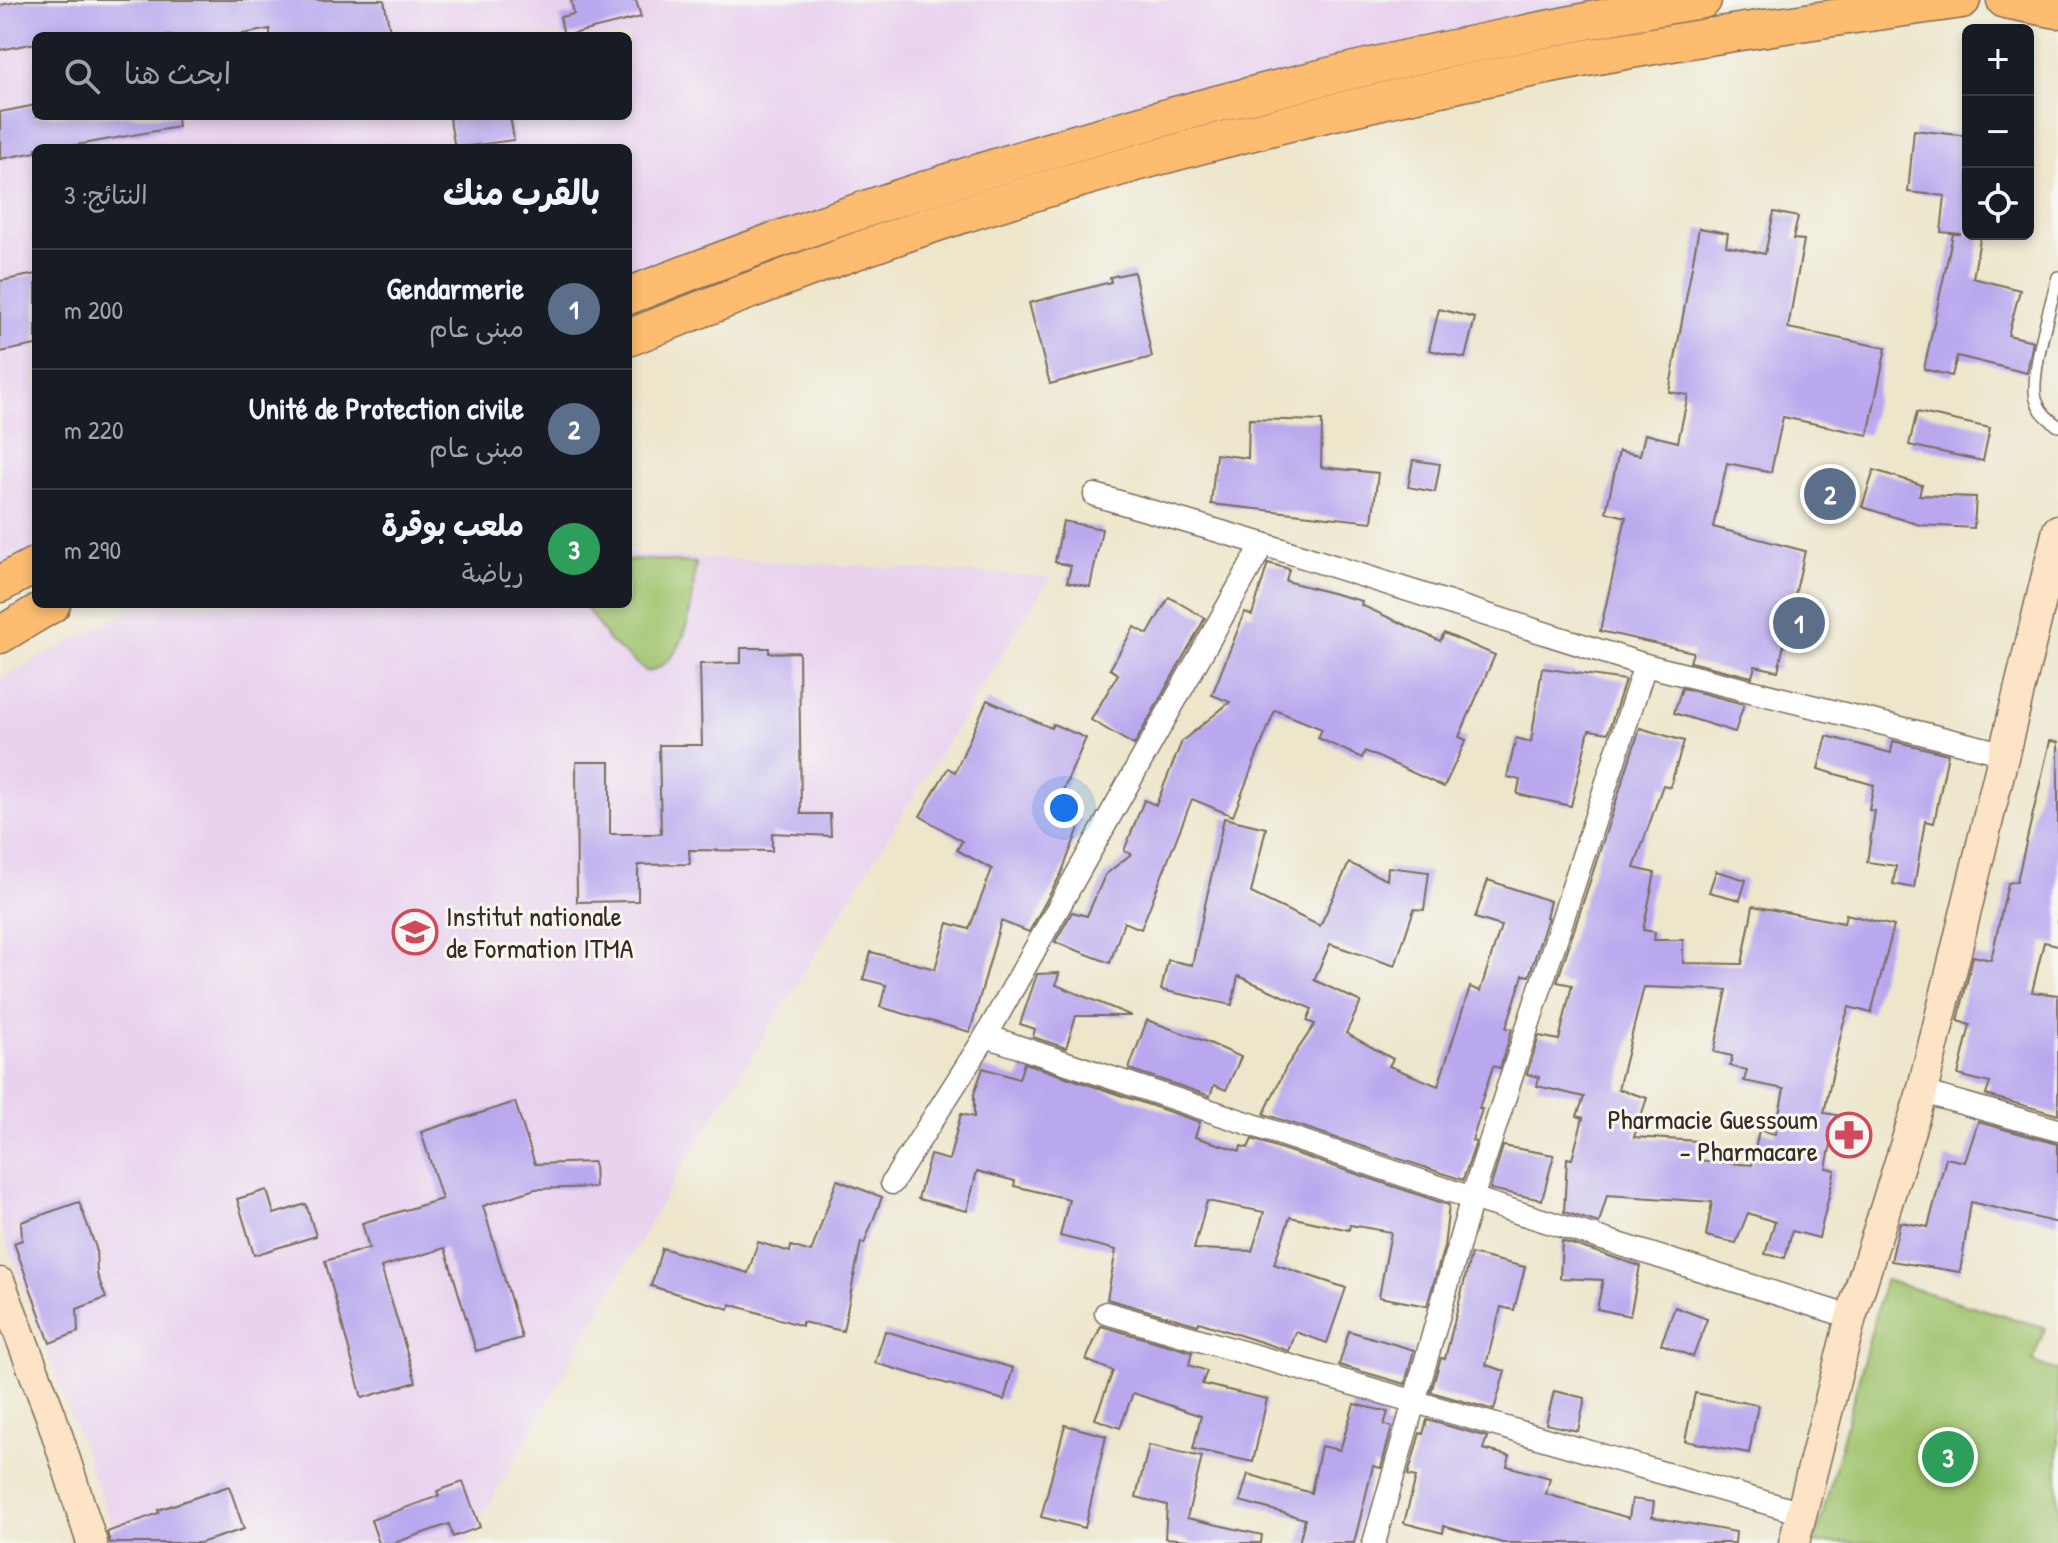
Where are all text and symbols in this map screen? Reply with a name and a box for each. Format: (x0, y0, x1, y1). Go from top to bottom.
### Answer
map controls (1962, 24, 2034, 240)
button: + (1962, 24, 2034, 96)
search box (32, 32, 632, 120)
text: ابحث هنا (124, 53, 231, 93)
icon: search (60, 54, 104, 98)
button: − (1962, 96, 2034, 168)
button: locate (1962, 168, 2034, 240)
text: بالقرب منك (443, 170, 600, 216)
text: النتائج: 3 (64, 177, 148, 212)
text: Gendarmerie (387, 268, 524, 308)
text: 200 m (64, 292, 123, 327)
text: 1 (569, 292, 579, 327)
text: مبنى عام (429, 310, 524, 345)
text: Unité de Protection civile (249, 388, 524, 428)
text: 220 m (64, 412, 124, 447)
text: 2 (568, 412, 580, 447)
text: مبنى عام (429, 430, 524, 465)
pin: 2 (1804, 464, 1856, 524)
text: ملعب بوقرة (381, 505, 524, 545)
text: 290 m (64, 532, 121, 567)
text: 3 (568, 532, 580, 567)
text: رياضة (462, 555, 524, 590)
pin: 1 (1773, 593, 1825, 653)
your location (1044, 788, 1084, 828)
place label: Institut nationale de Formation ITMA (446, 897, 634, 967)
school or university icon: Institut nationale de Formation ITMA (391, 908, 439, 956)
place label: Pharmacie Guessoum - Pharmacare (1607, 1100, 1818, 1170)
pharmacy icon: Pharmacie Guessoum - Pharmacare (1825, 1111, 1873, 1159)
pin: 3 (1922, 1427, 1974, 1487)

